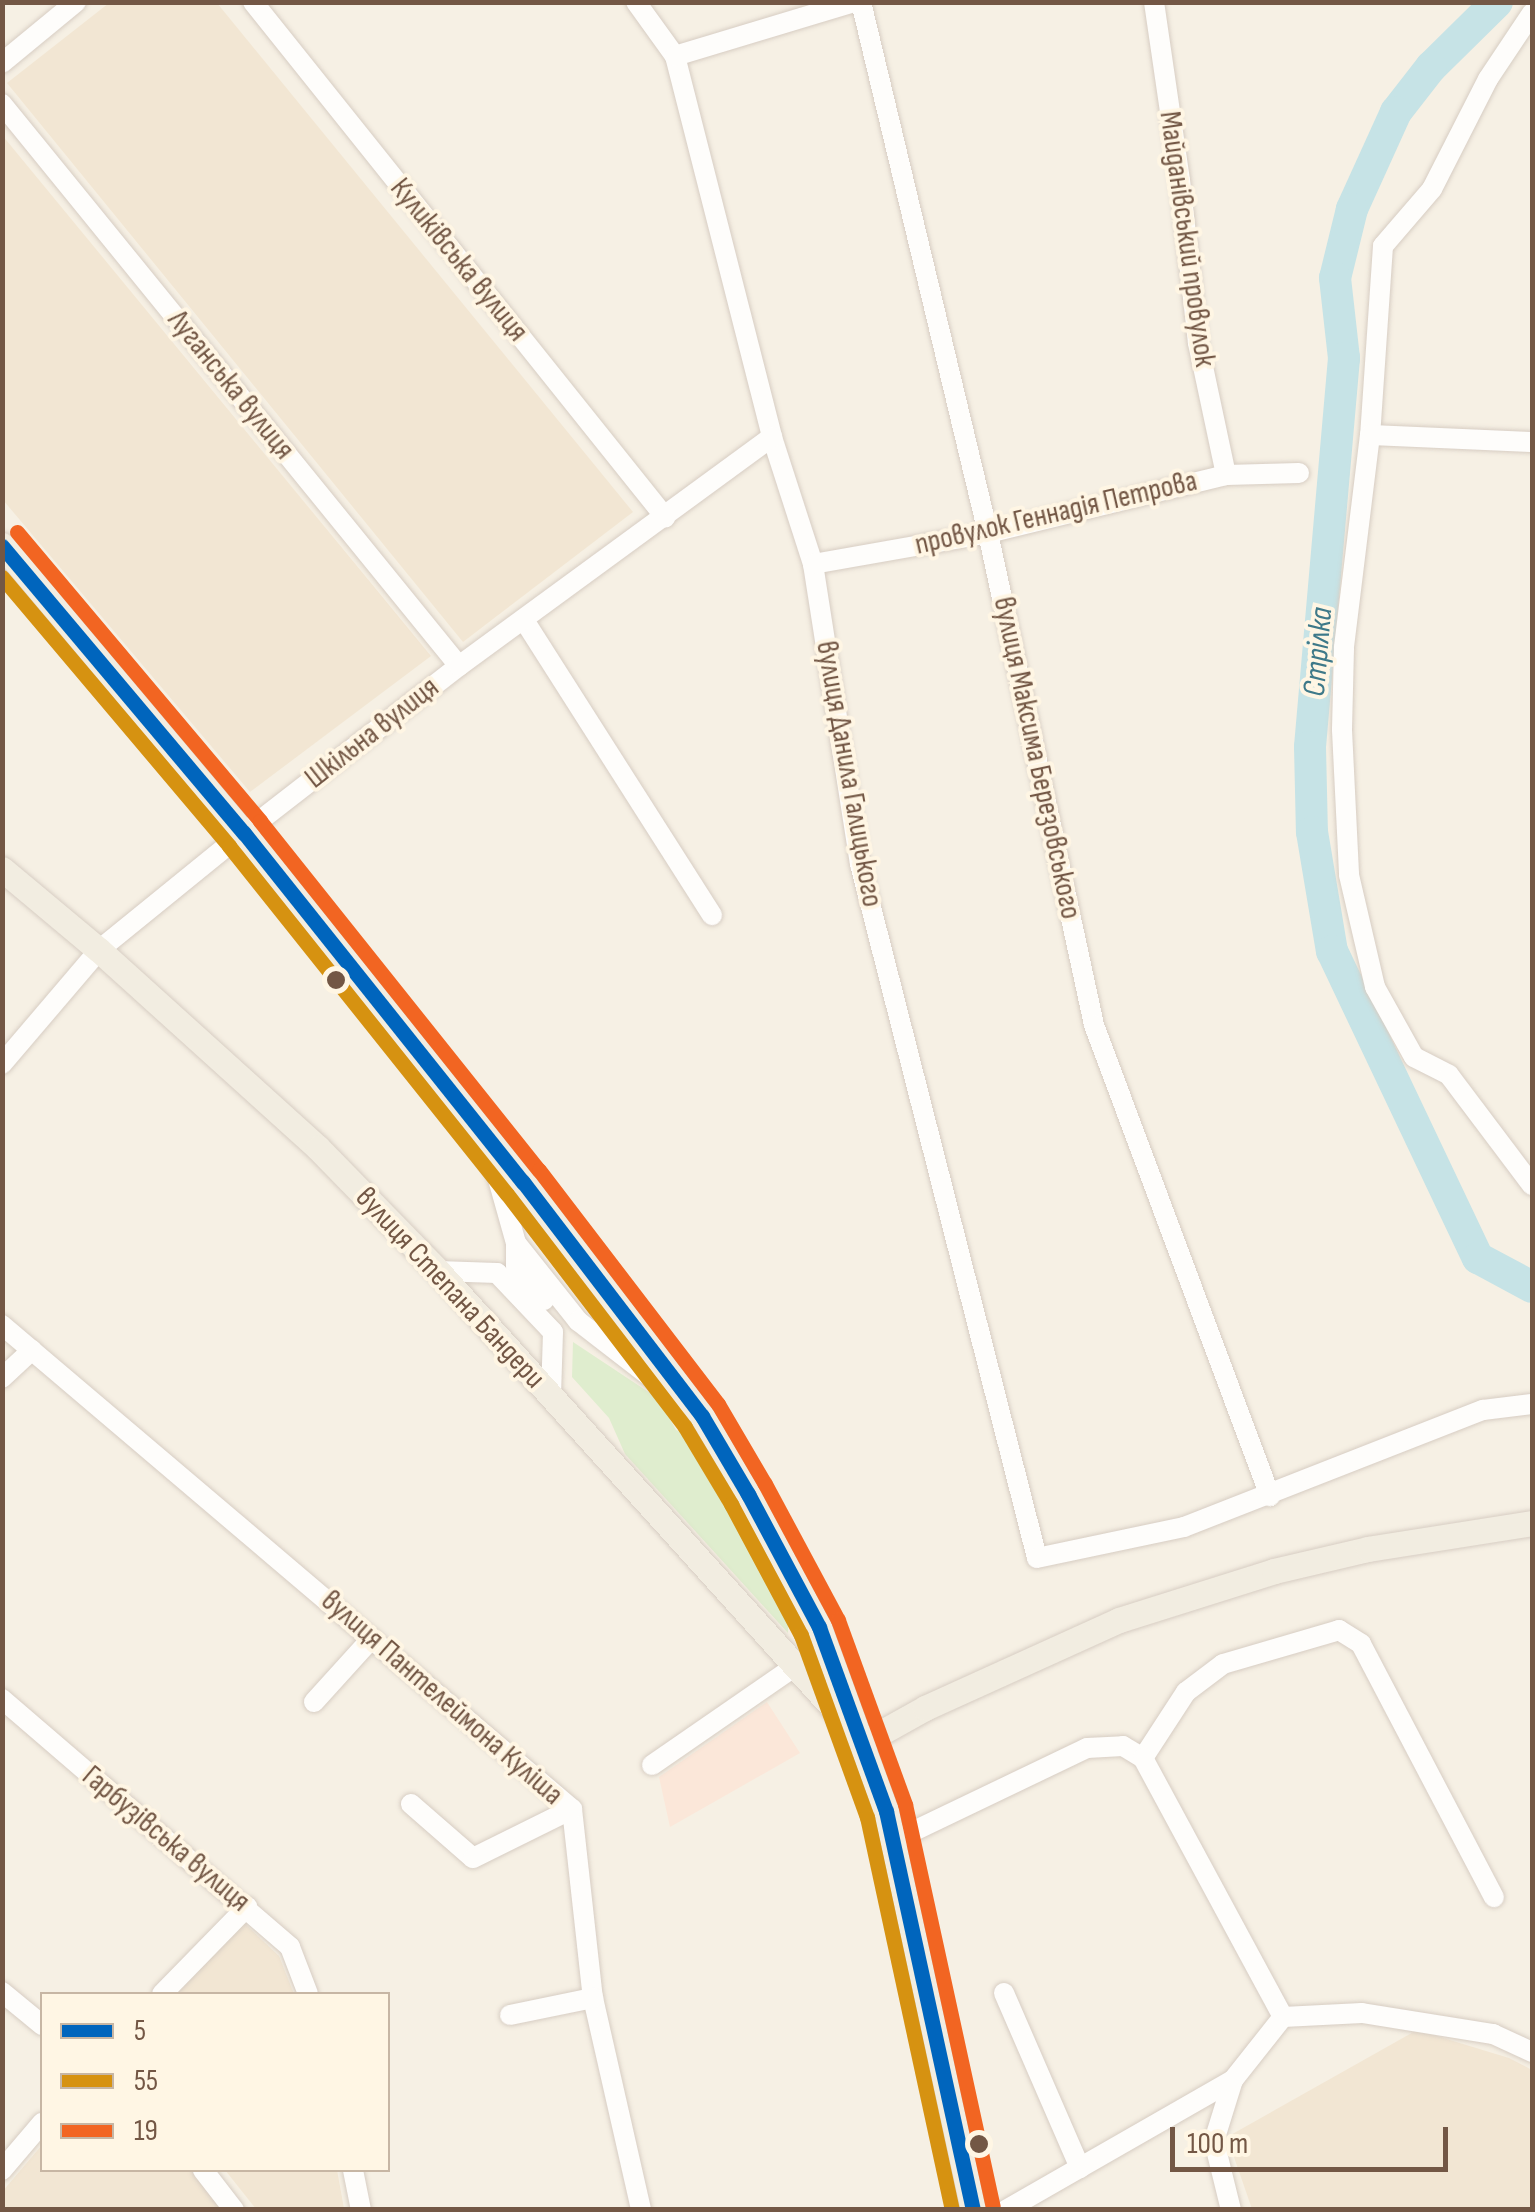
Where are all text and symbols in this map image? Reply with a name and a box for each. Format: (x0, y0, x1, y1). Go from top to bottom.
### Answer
street label: Майданівський провулок (1151, 109, 1223, 369)
street label: Куликівська вулиця (382, 171, 536, 349)
street label: Луганська вулиця (160, 303, 302, 467)
street label: провулок Геннадія Петрова (912, 463, 1200, 563)
street label: вулиця Максима Березовського (985, 594, 1089, 922)
water label: Стрілка (1296, 606, 1342, 698)
street label: вулиця Данила Галицького (808, 638, 890, 910)
street label: Шкільна вулиця (298, 670, 446, 796)
unlabelled marker (326, 970, 346, 990)
street label: вулиця Степана Бандери (348, 1180, 552, 1396)
street label: вулиця Пантелеймона Куліша (314, 1583, 570, 1813)
street label: Гарбузівська вулиця (75, 1758, 257, 1920)
legend (40, 1992, 390, 2172)
text: 5 (134, 2013, 146, 2049)
text: 55 (134, 2063, 158, 2099)
scale bar (1175, 2107, 1452, 2169)
text: 19 (134, 2113, 158, 2149)
text: 100 m (1187, 2126, 1248, 2162)
unlabelled marker (969, 2134, 989, 2154)

